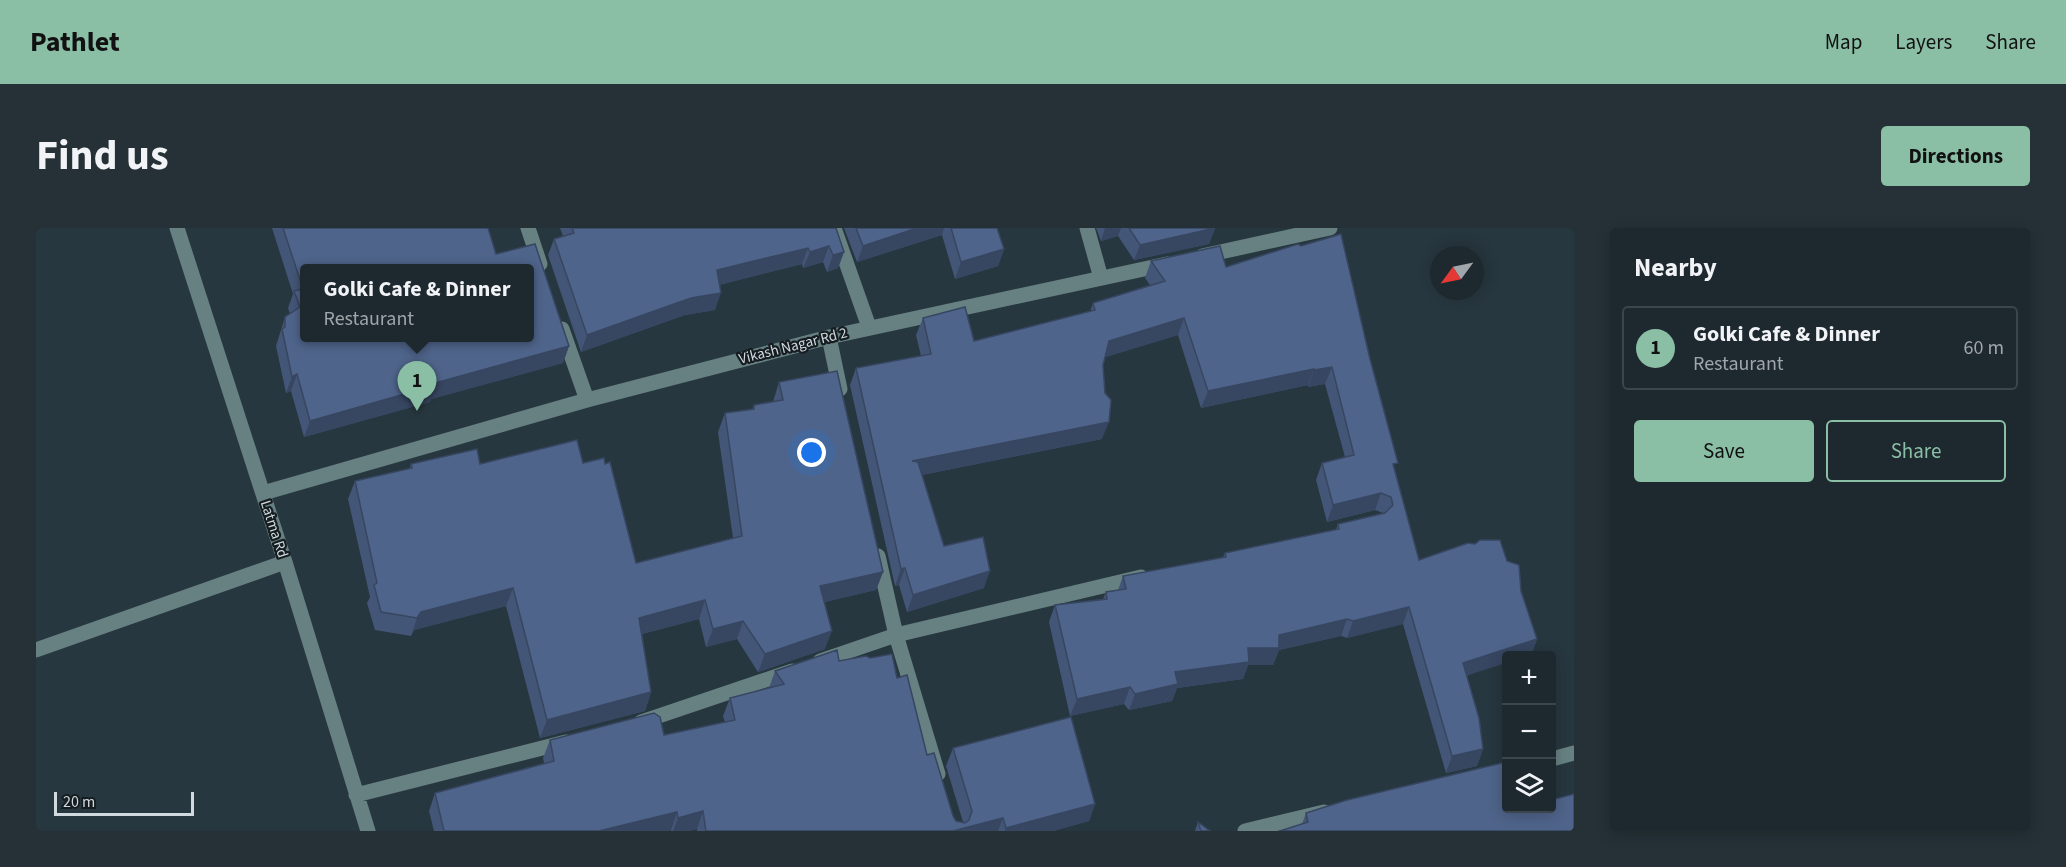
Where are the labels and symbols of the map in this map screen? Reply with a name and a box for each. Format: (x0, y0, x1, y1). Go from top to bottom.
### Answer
north arrow (1430, 246, 1484, 300)
street label: Vikash Nagar Rd 2 (737, 322, 849, 370)
pin: 1 (398, 362, 436, 411)
your location (797, 438, 826, 467)
street label: Latma Rd (255, 497, 293, 561)
scale bar (54, 789, 194, 816)

